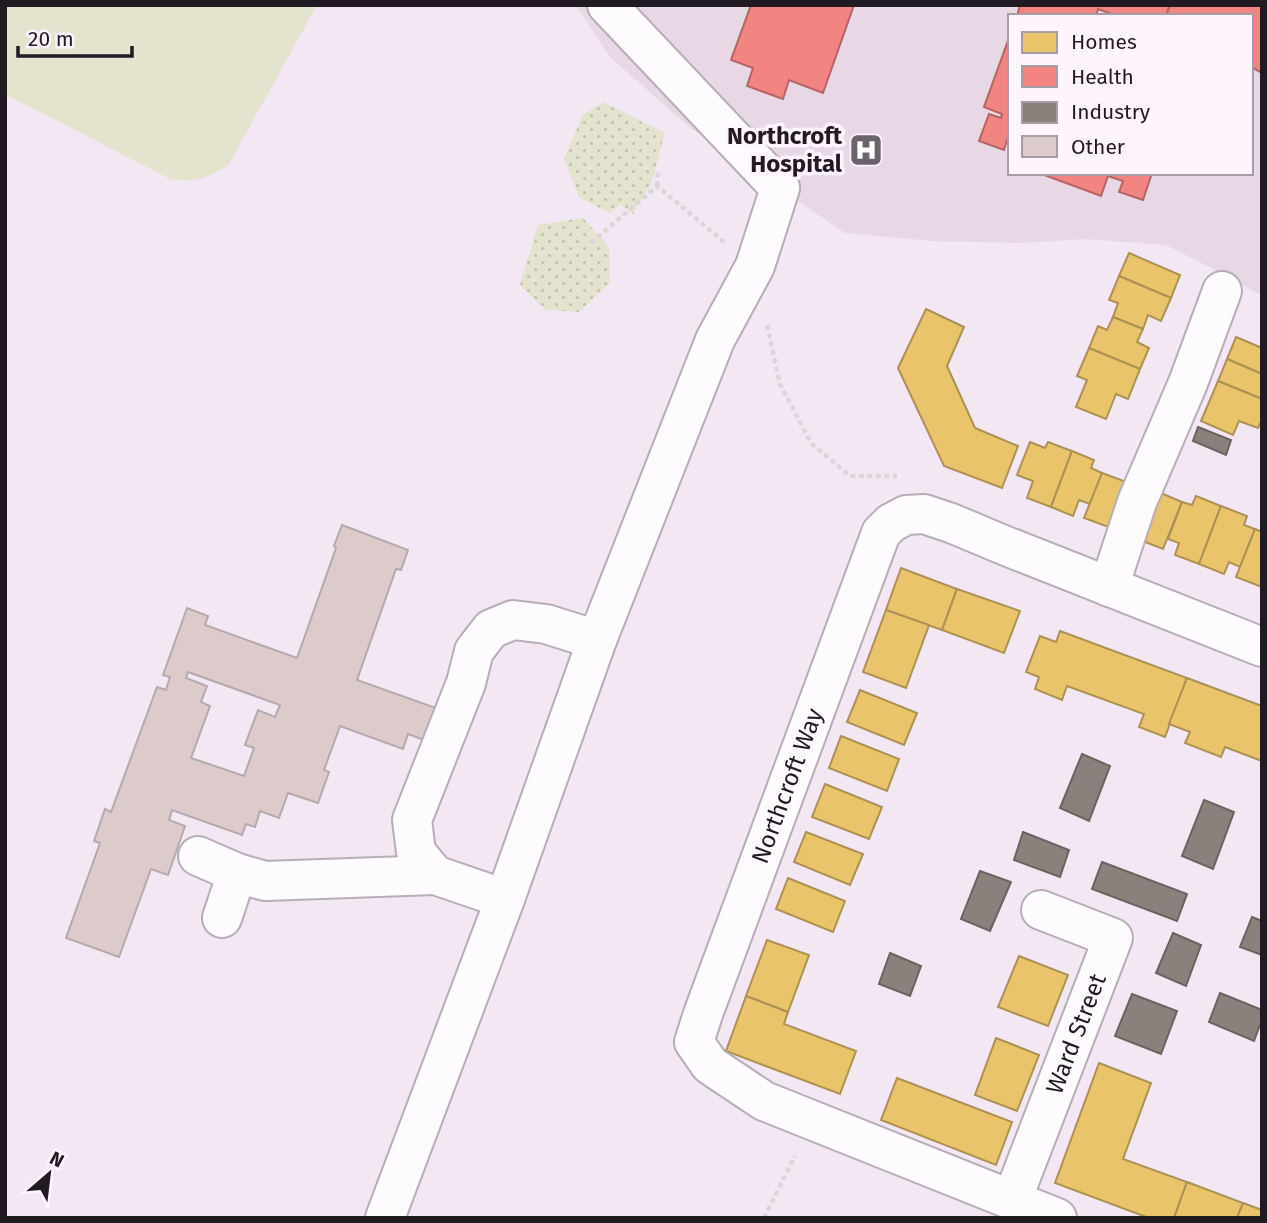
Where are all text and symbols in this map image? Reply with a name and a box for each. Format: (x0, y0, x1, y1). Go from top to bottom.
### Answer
scale bar (18, 14, 131, 58)
legend (1008, 14, 1253, 175)
text: 20 m (28, 26, 74, 52)
text: Homes (1071, 29, 1137, 55)
text: Health (1071, 64, 1134, 90)
text: Industry (1071, 99, 1151, 125)
place label: Northcroft Hospital (727, 122, 843, 178)
hospital icon: Northcroft Hospital (847, 131, 885, 169)
text: Other (1071, 134, 1125, 160)
street label: Northcroft Way (746, 704, 829, 867)
street label: Ward Street (1040, 969, 1112, 1098)
north arrow (14, 1139, 84, 1209)
text: N (46, 1146, 68, 1173)

